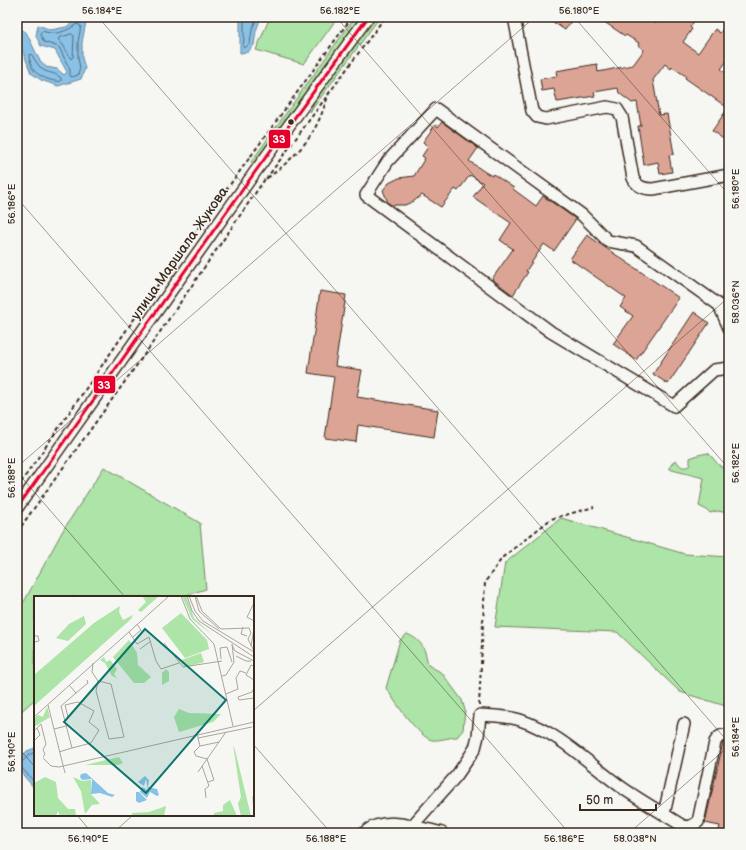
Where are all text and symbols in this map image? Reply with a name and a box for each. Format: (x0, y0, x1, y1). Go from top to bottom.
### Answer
text: 56.184°E (82, 5, 123, 17)
text: 56.182°E (320, 5, 361, 17)
text: 56.180°E (559, 5, 600, 17)
unlabelled marker (286, 117, 296, 127)
line badge: 33 (268, 129, 291, 149)
text: 33 (273, 133, 286, 146)
text: 56.180°E (730, 168, 742, 209)
text: 56.186°E (6, 183, 18, 224)
street label: улица Маршала Жукова (127, 183, 232, 323)
text: 58.036°N (730, 280, 742, 324)
line badge: 33 (93, 375, 116, 394)
text: 33 (98, 379, 111, 392)
text: 56.182°E (730, 442, 742, 483)
text: 56.188°E (6, 457, 18, 498)
inset map (34, 596, 254, 816)
text: 56.184°E (730, 716, 742, 757)
text: 56.190°E (6, 731, 18, 772)
scale bar (580, 786, 656, 812)
text: 50 m (586, 793, 613, 808)
text: 56.190°E (68, 833, 109, 845)
text: 56.188°E (306, 833, 347, 845)
text: 56.186°E (544, 833, 585, 845)
text: 58.038°N (613, 833, 657, 845)

